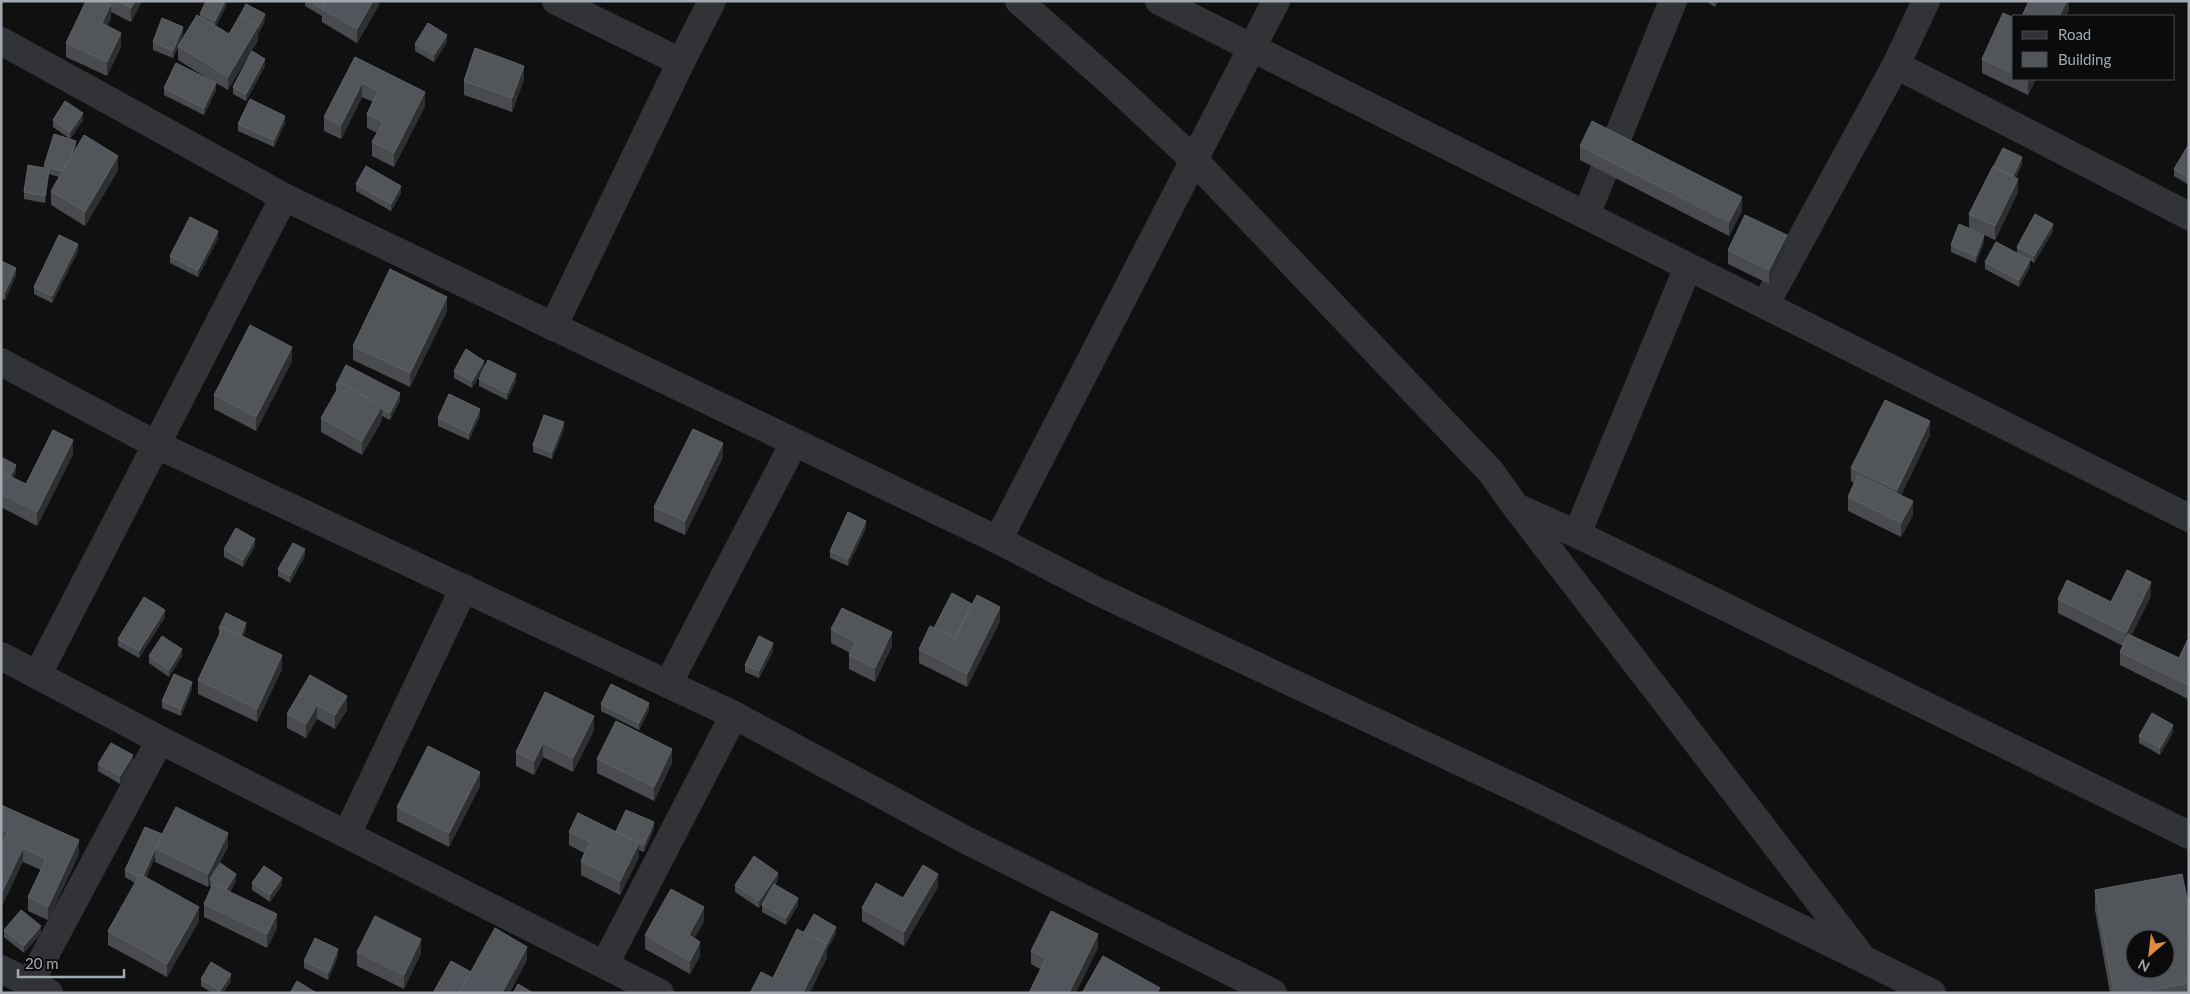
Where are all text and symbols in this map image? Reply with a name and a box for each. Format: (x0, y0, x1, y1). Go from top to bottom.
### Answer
legend (2012, 15, 2175, 80)
text: Road (2058, 25, 2091, 43)
text: Building (2058, 50, 2111, 68)
north arrow (2125, 929, 2175, 979)
scale bar (18, 946, 124, 978)
text: 20 m (25, 954, 59, 972)
text: N (2135, 956, 2152, 976)

